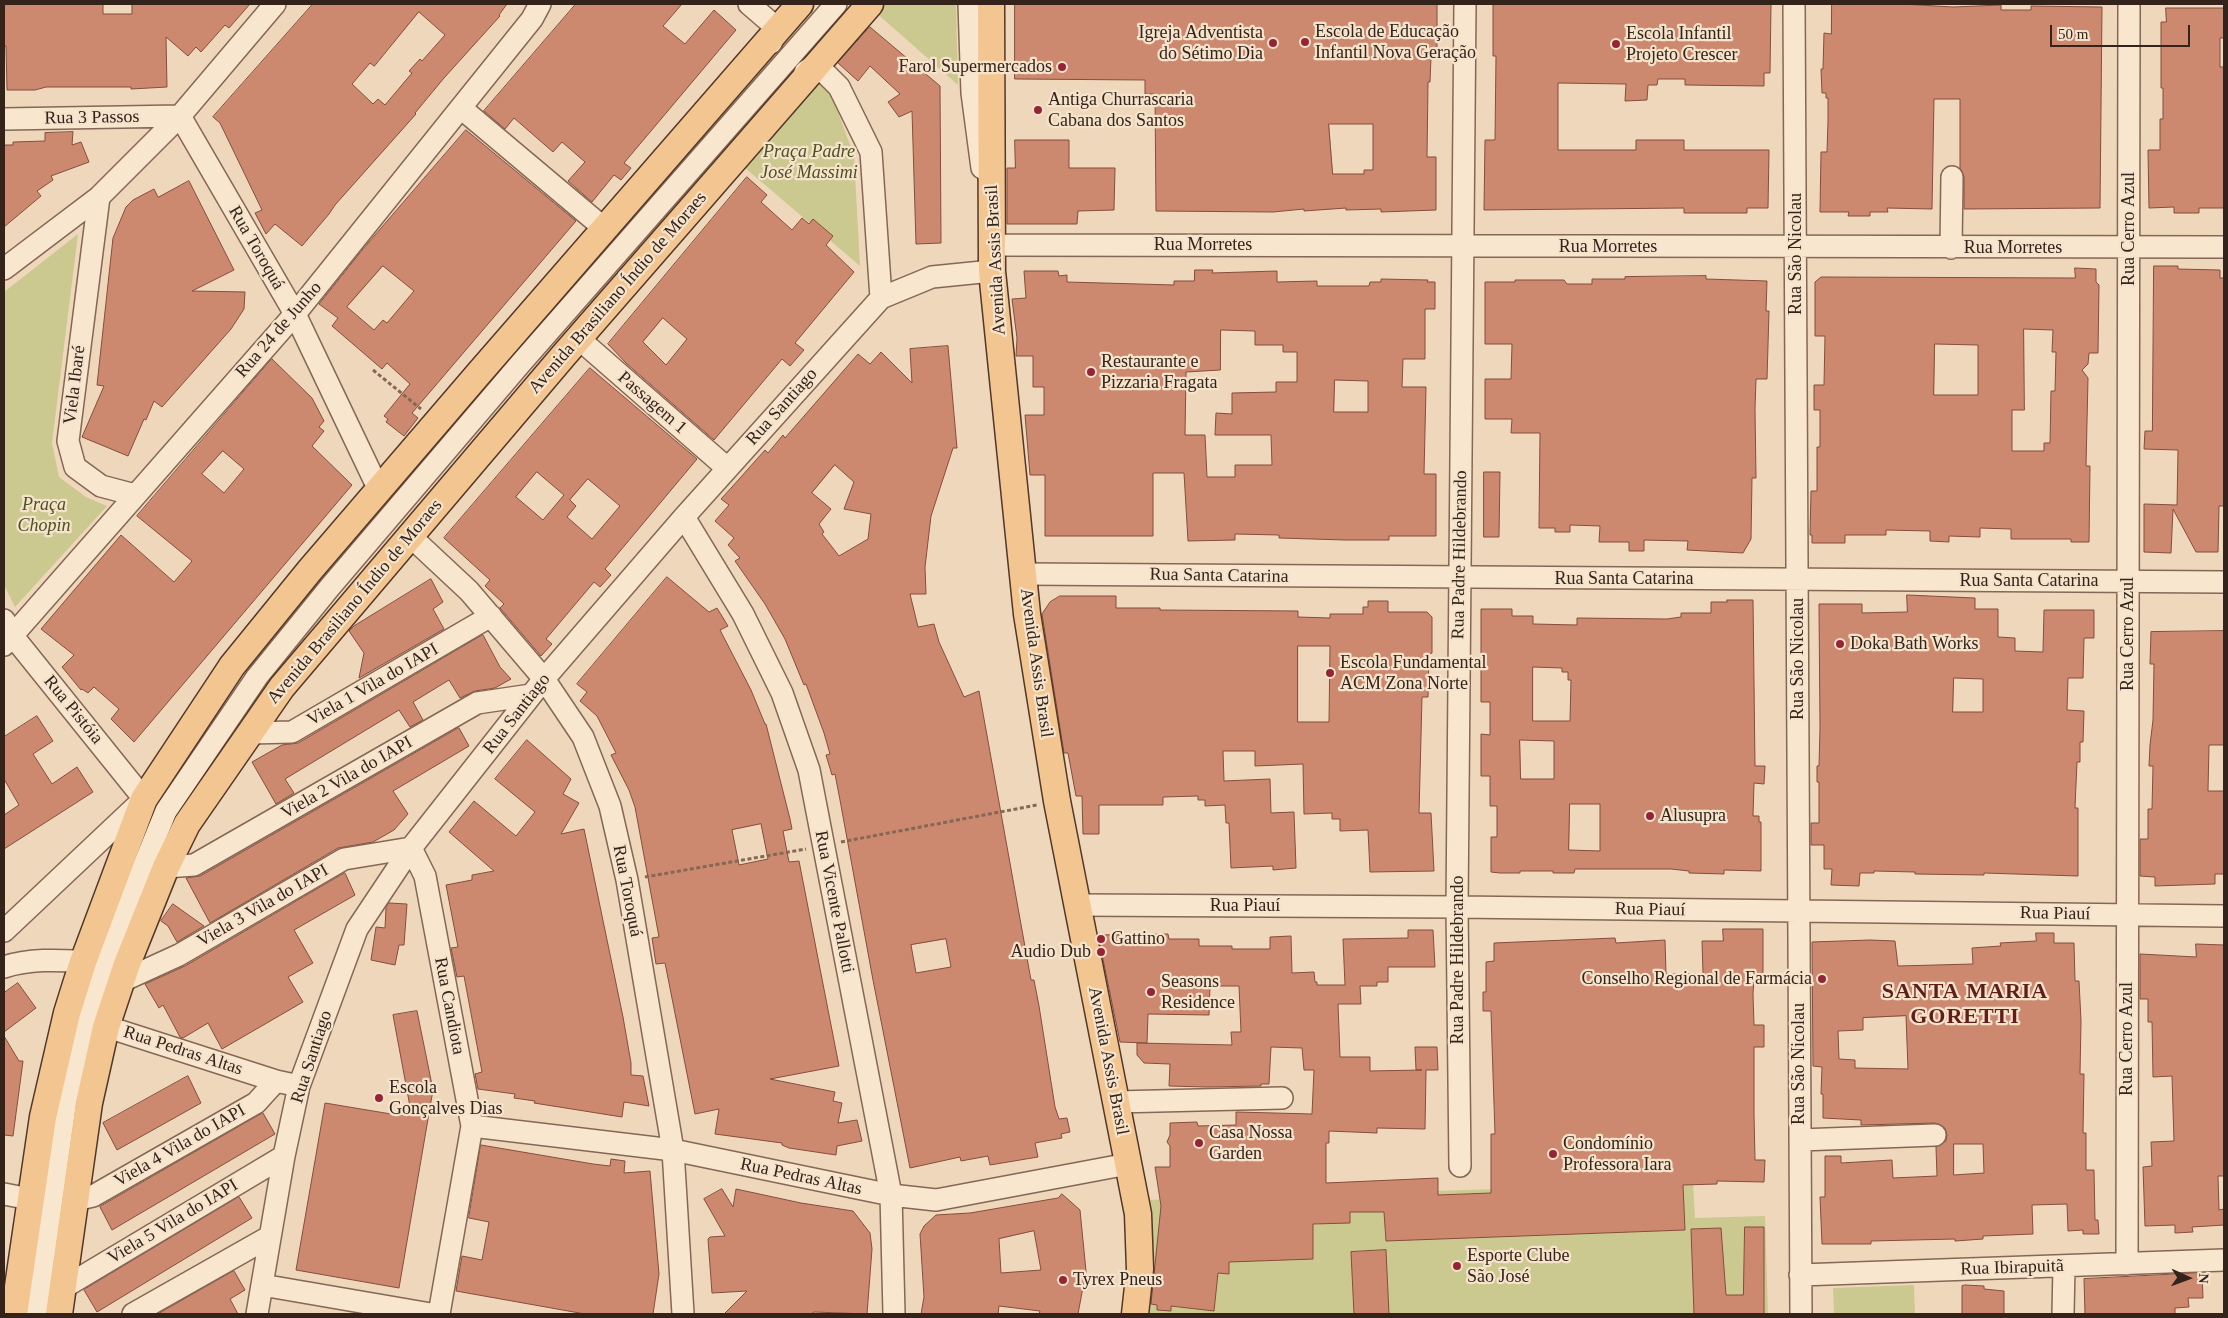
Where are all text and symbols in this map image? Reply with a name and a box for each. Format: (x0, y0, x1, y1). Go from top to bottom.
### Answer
scale bar (2053, 15, 2193, 47)
place label: Escola de Educação Infantil Nova Geração (1315, 21, 1476, 64)
place label: Igreja Adventista do Sétimo Dia (1139, 22, 1263, 64)
place label: Escola Infantil Projeto Crescer (1626, 23, 1737, 66)
text: 50 m (2058, 26, 2088, 42)
marker: Escola de Educação Infantil Nova Geração (1299, 36, 1311, 48)
marker: Igreja Adventista do Sétimo Dia (1267, 37, 1279, 49)
marker: Escola Infantil Projeto Crescer (1610, 38, 1622, 50)
place label: Farol Supermercados (899, 56, 1052, 78)
marker: Farol Supermercados (1056, 61, 1068, 73)
place label: Antiga Churrascaria Cabana dos Santos (1048, 89, 1193, 132)
marker: Antiga Churrascaria Cabana dos Santos (1032, 104, 1044, 116)
street label: Rua 3 Passos (44, 106, 140, 130)
park label: Praça Padre José Massimi (760, 141, 858, 183)
street label: Rua Cerro Azul (2118, 172, 2140, 286)
street label: Avenida Assis Brasil (981, 184, 1011, 336)
street label: Avenida Brasiliano Índio de Moraes (524, 188, 712, 398)
street label: Rua São Nicolau (1785, 193, 1807, 315)
street label: Rua Toroquá (223, 202, 289, 294)
street label: Rua Morretes (1154, 234, 1252, 256)
street label: Rua Morretes (1559, 236, 1657, 258)
street label: Rua Morretes (1964, 237, 2062, 259)
street label: Rua 24 de Junho (231, 277, 327, 383)
street label: Viela Ibaré (59, 344, 91, 426)
place label: Restaurante e Pizzaria Fragata (1101, 351, 1217, 394)
street label: Rua Santiago (742, 364, 822, 450)
marker: Restaurante e Pizzaria Fragata (1085, 366, 1097, 378)
street label: Passagem 1 (613, 367, 691, 439)
street label: Rua Padre Hildebrando (1448, 470, 1472, 640)
park label: Praça Chopin (17, 494, 71, 536)
street label: Avenida Brasiliano Índio de Moraes (263, 495, 447, 709)
street label: Rua Santa Catarina (1149, 564, 1289, 588)
street label: Rua Santa Catarina (1555, 568, 1693, 590)
street label: Rua Santa Catarina (1960, 570, 2098, 592)
street label: Rua Cerro Azul (2117, 577, 2139, 691)
street label: Avenida Assis Brasil (1015, 587, 1057, 739)
street label: Rua São Nicolau (1787, 598, 1809, 720)
place label: Doka Bath Works (1850, 633, 1979, 655)
marker: Doka Bath Works (1834, 638, 1846, 650)
street label: Viela 1 Vila do IAPI (304, 639, 442, 731)
place label: Escola Fundamental ACM Zona Norte (1340, 652, 1486, 694)
marker: Escola Fundamental ACM Zona Norte (1324, 667, 1336, 679)
street label: Rua Santiago (479, 669, 555, 759)
street label: Rua Pistóia (39, 671, 107, 749)
street label: Viela 2 Vila do IAPI (278, 732, 416, 824)
place label: Alusupra (1660, 805, 1726, 827)
marker: Alusupra (1644, 810, 1656, 822)
street label: Rua Vicente Pallotti (810, 829, 858, 975)
street label: Rua Toroquá (608, 843, 646, 939)
street label: Viela 3 Vila do IAPI (194, 860, 332, 952)
street label: Rua Padre Hildebrando (1447, 876, 1469, 1044)
street label: Rua Piauí (1210, 895, 1280, 917)
street label: Rua Piauí (1615, 899, 1685, 921)
street label: Rua Piauí (2020, 903, 2090, 925)
place label: Gattino (1111, 928, 1165, 950)
marker: Gattino (1095, 933, 1107, 945)
place label: Audio Dub (1011, 941, 1091, 963)
marker: Audio Dub (1095, 946, 1107, 958)
street label: Rua Candiota (429, 956, 469, 1056)
place label: Conselho Regional de Farmácia (1582, 968, 1812, 990)
place label: Seasons Residence (1161, 971, 1235, 1014)
marker: Conselho Regional de Farmácia (1816, 973, 1828, 985)
district label: SANTA MARIA GORETTI (1880, 979, 2050, 1030)
street label: Rua Cerro Azul (2116, 982, 2138, 1096)
street label: Avenida Assis Brasil (1083, 985, 1133, 1137)
marker: Seasons Residence (1145, 986, 1157, 998)
street label: Rua São Nicolau (1788, 1003, 1810, 1125)
street label: Rua Santiago (287, 1008, 337, 1106)
street label: Rua Pedras Altas (121, 1022, 245, 1080)
place label: Escola Gonçalves Dias (389, 1077, 502, 1120)
marker: Escola Gonçalves Dias (373, 1092, 385, 1104)
street label: Viela 4 Vila do IAPI (111, 1100, 249, 1192)
place label: Casa Nossa Garden (1209, 1122, 1292, 1164)
place label: Condomínio Professora Iara (1563, 1133, 1671, 1176)
marker: Casa Nossa Garden (1193, 1137, 1205, 1149)
marker: Condomínio Professora Iara (1547, 1148, 1559, 1160)
street label: Rua Pedras Altas (738, 1154, 864, 1200)
street label: Viela 5 Vila do IAPI (104, 1175, 242, 1269)
place label: Esporte Clube São José (1467, 1245, 1569, 1288)
north arrow (2163, 1253, 2213, 1303)
street label: Rua Ibirapuitã (1960, 1255, 2064, 1281)
marker: Esporte Clube São José (1451, 1260, 1463, 1272)
place label: Tyrex Pneus (1073, 1269, 1162, 1291)
text: N (2196, 1273, 2211, 1284)
marker: Tyrex Pneus (1057, 1274, 1069, 1286)

